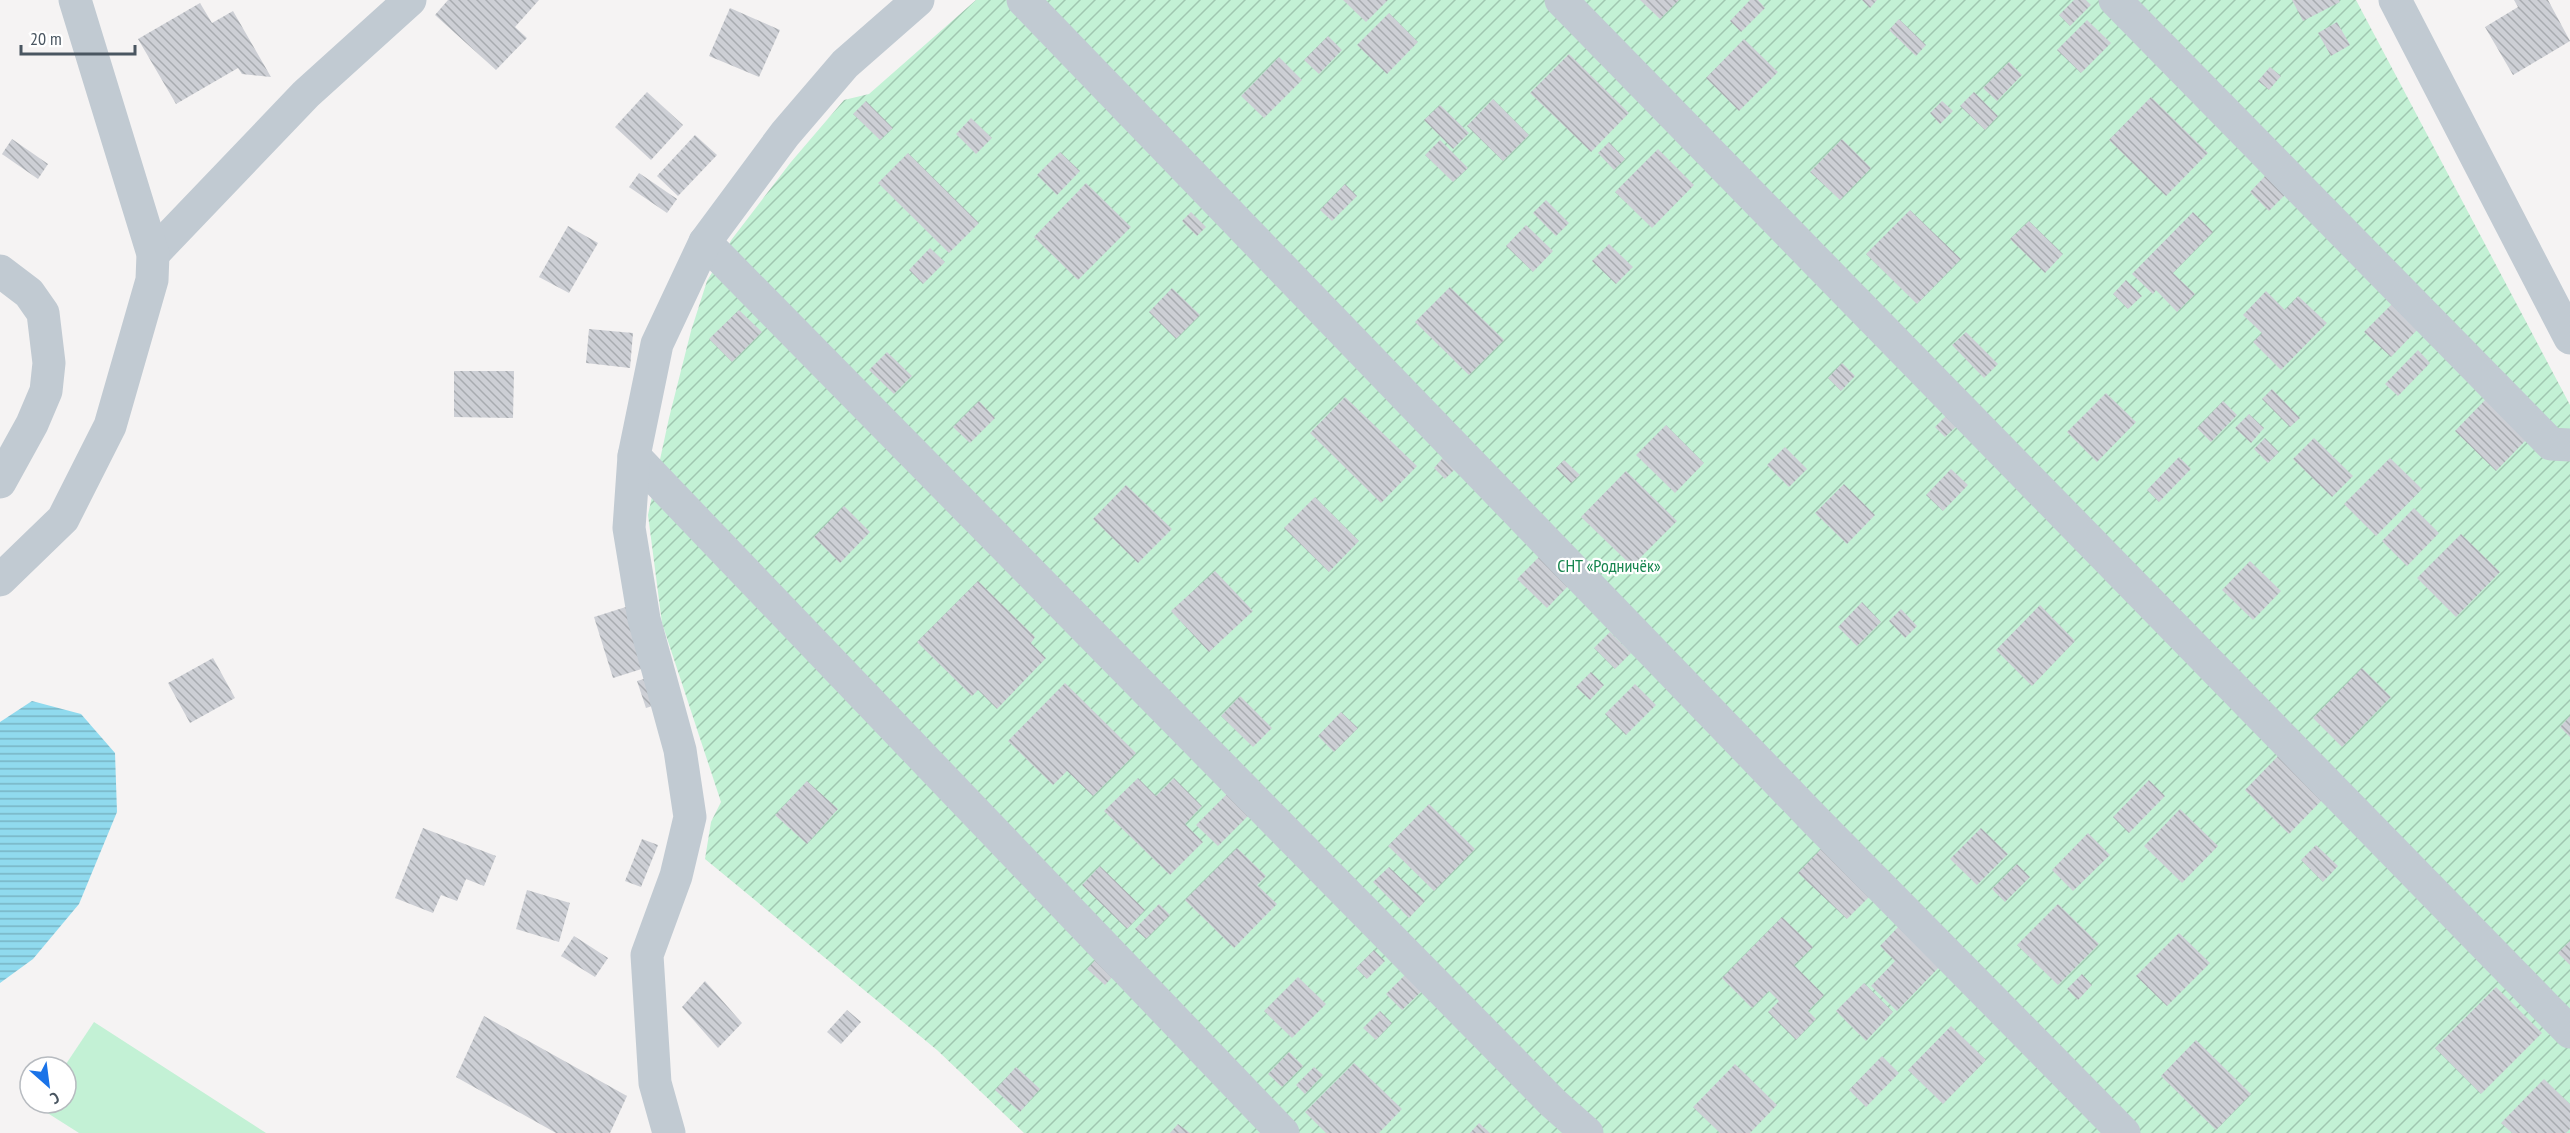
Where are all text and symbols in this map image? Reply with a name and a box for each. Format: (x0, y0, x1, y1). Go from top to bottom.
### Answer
scale bar (21, 18, 135, 56)
text: 20 m (30, 27, 62, 50)
park label: СНТ «Родничёк» (1557, 554, 1661, 577)
north arrow (18, 1055, 78, 1115)
text: С (47, 1088, 63, 1109)

